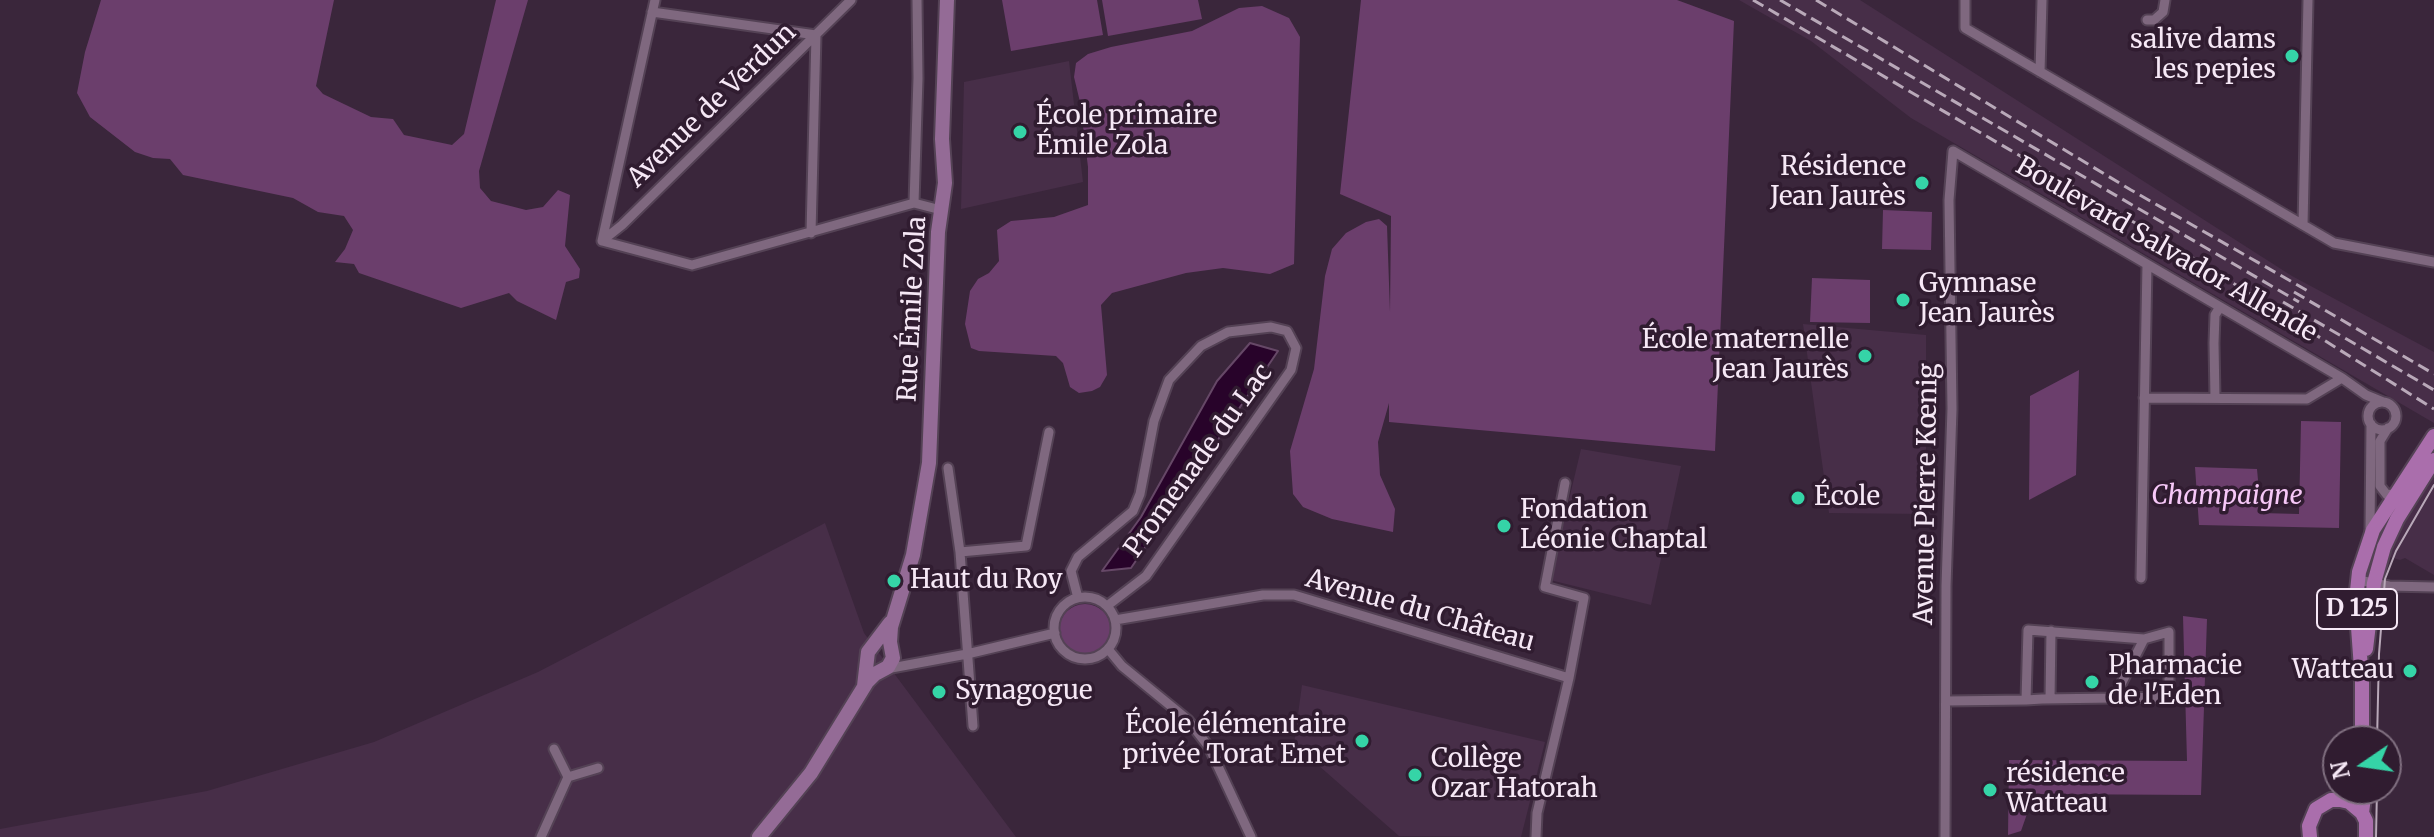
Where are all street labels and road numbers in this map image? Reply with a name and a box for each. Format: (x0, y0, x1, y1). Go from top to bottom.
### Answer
street label: Avenue de Verdun (621, 18, 803, 194)
street label: Boulevard Salvador Allende (2010, 151, 2322, 349)
street label: Rue Émile Zola (893, 215, 933, 403)
street label: Promenade du Lac (1118, 358, 1280, 564)
street label: Avenue Pierre Kœnig (1909, 363, 1945, 625)
street label: Avenue du Château (1302, 563, 1538, 659)
road number: D 125 (2317, 589, 2397, 629)

